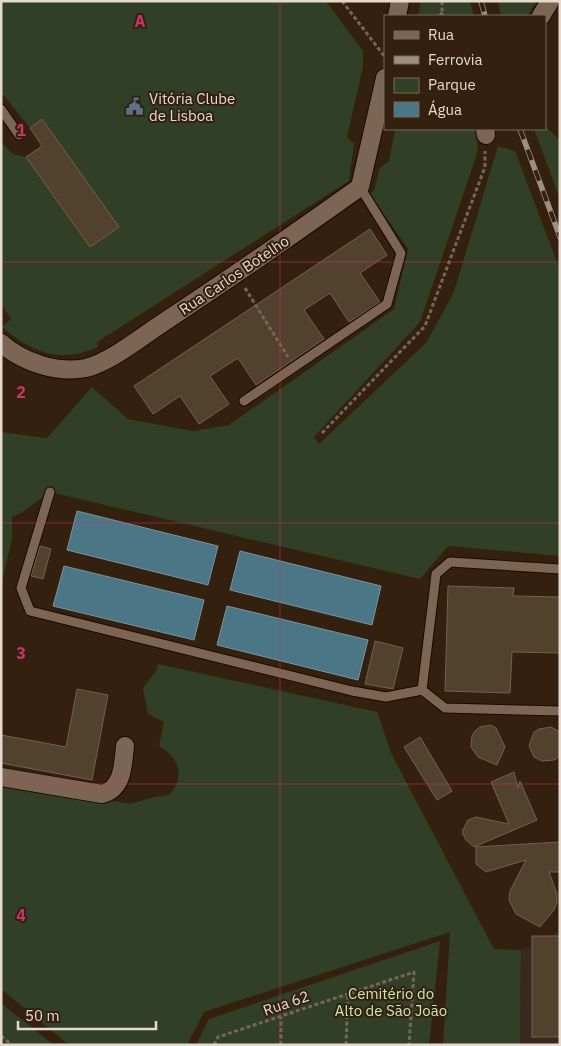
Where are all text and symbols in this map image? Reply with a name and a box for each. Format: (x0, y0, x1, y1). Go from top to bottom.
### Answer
text: A (135, 11, 146, 31)
legend (384, 15, 546, 130)
text: Rua (428, 25, 454, 44)
text: Ferrovia (428, 50, 483, 69)
text: Parque (428, 75, 476, 94)
place label: Vitória Clube de Lisboa (149, 89, 235, 125)
public building icon: Vitória Clube de Lisboa (125, 97, 145, 117)
text: Água (428, 100, 462, 119)
text: 1 (16, 120, 26, 140)
street label: Rua Carlos Botelho (175, 231, 293, 319)
text: 2 (16, 382, 26, 402)
text: 3 (16, 643, 26, 663)
text: 4 (16, 905, 26, 925)
park label: Cemitério do Alto de São João (335, 984, 447, 1020)
street label: Rua 62 (260, 986, 312, 1020)
scale bar (18, 998, 155, 1030)
text: 50 m (25, 1006, 60, 1025)

